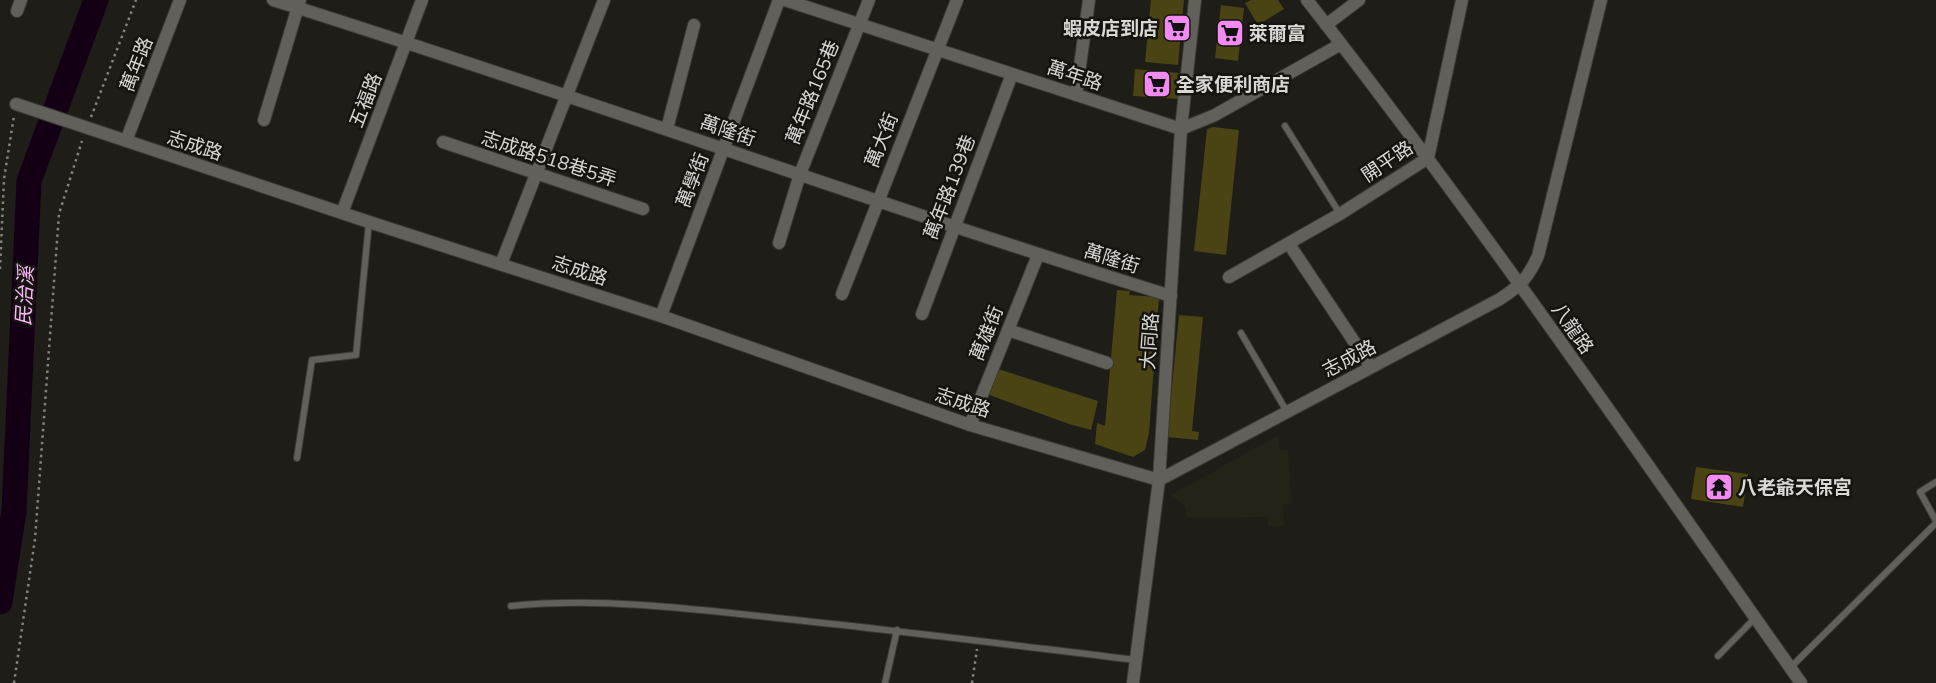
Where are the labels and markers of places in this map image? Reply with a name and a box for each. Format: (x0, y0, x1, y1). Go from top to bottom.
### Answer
supermarket icon: 蝦皮店到店 (1162, 13, 1192, 43)
place label: 蝦皮店到店 (1063, 16, 1158, 40)
supermarket icon: 萊爾富 (1215, 18, 1245, 48)
place label: 萊爾富 (1249, 21, 1306, 45)
supermarket icon: 全家便利商店 (1142, 69, 1172, 99)
place label: 全家便利商店 (1176, 72, 1290, 96)
temple icon: 八老爺天保宮 (1704, 472, 1734, 502)
place label: 八老爺天保宮 (1738, 475, 1852, 499)

